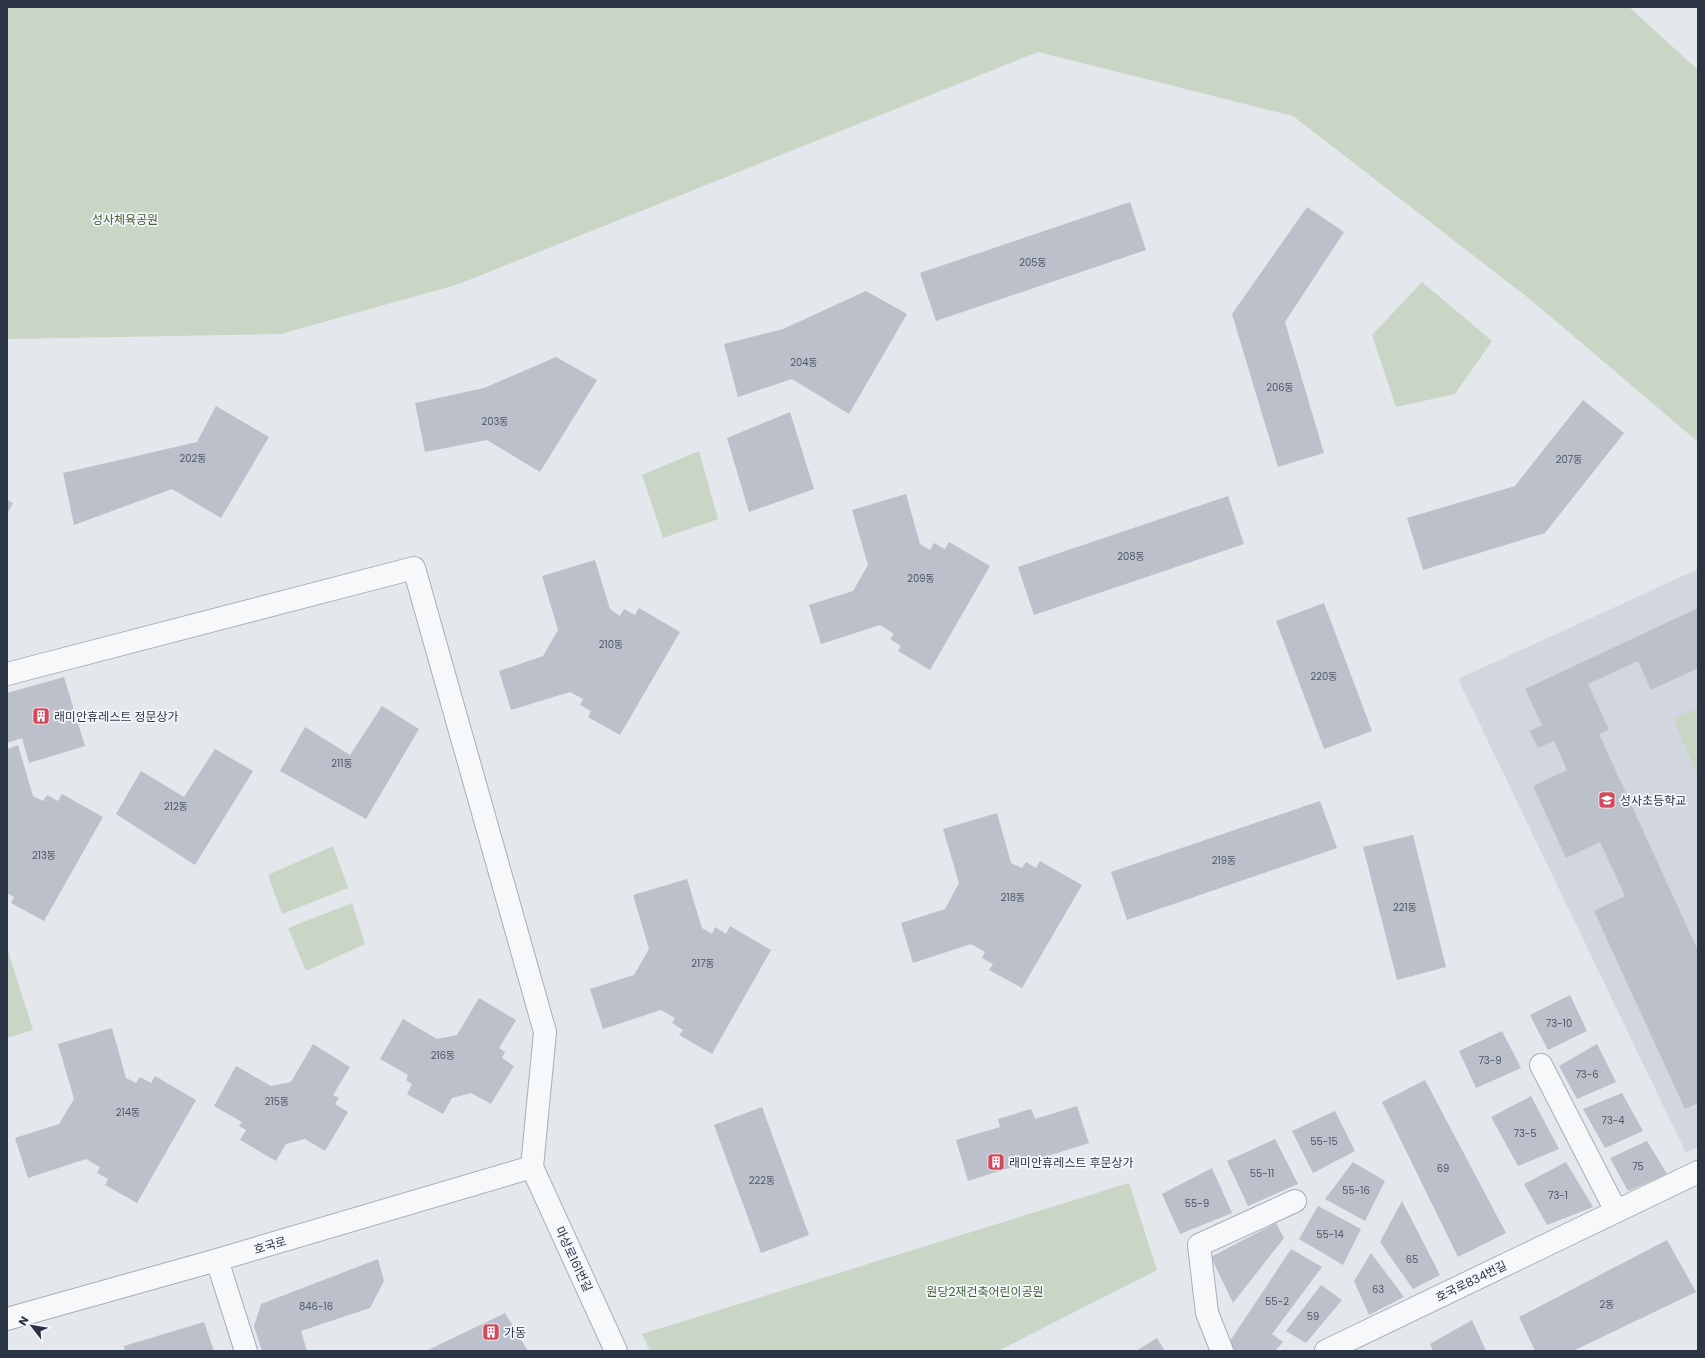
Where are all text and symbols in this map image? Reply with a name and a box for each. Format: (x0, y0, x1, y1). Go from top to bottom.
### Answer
park label: 성사체육공원 (92, 211, 158, 228)
house number: 205동 (1019, 255, 1047, 270)
house number: 204동 (790, 355, 818, 370)
house number: 206동 (1266, 380, 1294, 395)
house number: 203동 (481, 414, 509, 429)
house number: 202동 (180, 451, 206, 466)
house number: 207동 (1556, 452, 1582, 467)
house number: 208동 (1117, 549, 1145, 564)
house number: 209동 (907, 571, 935, 586)
house number: 210동 (599, 637, 623, 652)
house number: 220동 (1311, 669, 1337, 684)
building icon: 래미안휴레스트 정문상가 (31, 706, 51, 726)
place label: 래미안휴레스트 정문상가 (54, 708, 179, 725)
house number: 211동 (331, 756, 353, 771)
school or university icon: 성사초등학교 (1597, 790, 1617, 810)
place label: 성사초등학교 (1620, 792, 1686, 809)
house number: 212동 (164, 799, 188, 814)
house number: 213동 (32, 848, 56, 863)
house number: 219동 (1212, 853, 1236, 868)
house number: 218동 (1001, 890, 1025, 905)
house number: 221동 (1393, 900, 1417, 915)
house number: 217동 (691, 956, 715, 971)
house number: 73-10 (1546, 1016, 1572, 1031)
house number: 216동 (431, 1048, 455, 1063)
house number: 73-9 (1478, 1053, 1502, 1068)
house number: 73-6 (1575, 1067, 1599, 1082)
house number: 215동 (265, 1094, 289, 1109)
house number: 214동 (116, 1105, 140, 1120)
house number: 73-4 (1601, 1113, 1625, 1128)
house number: 73-5 (1513, 1126, 1537, 1141)
house number: 55-15 (1310, 1134, 1338, 1149)
building icon: 래미안휴레스트 후문상가 (986, 1152, 1006, 1172)
place label: 래미안휴레스트 후문상가 (1009, 1154, 1134, 1171)
house number: 75 (1632, 1159, 1644, 1174)
house number: 69 (1437, 1161, 1449, 1176)
house number: 55-11 (1250, 1166, 1274, 1181)
house number: 222동 (749, 1173, 775, 1188)
house number: 55-16 (1342, 1183, 1370, 1198)
house number: 73-1 (1548, 1188, 1568, 1203)
house number: 55-9 (1185, 1196, 1209, 1211)
street label: 마상로161번길 (551, 1223, 597, 1295)
house number: 55-14 (1316, 1227, 1344, 1242)
street label: 호국로 (252, 1232, 288, 1258)
house number: 65 (1406, 1252, 1418, 1267)
street label: 호국로834번길 (1432, 1256, 1510, 1306)
house number: 63 (1372, 1282, 1384, 1297)
park label: 원당2재건축어린이공원 (926, 1283, 1044, 1300)
house number: 55-2 (1265, 1294, 1289, 1309)
house number: 2동 (1600, 1297, 1614, 1312)
house number: 846-16 (299, 1299, 333, 1314)
north arrow (12, 1306, 52, 1346)
house number: 59 (1307, 1309, 1319, 1324)
text: N (14, 1313, 32, 1329)
building icon: 가동 (481, 1322, 501, 1342)
place label: 가동 (504, 1324, 526, 1341)

